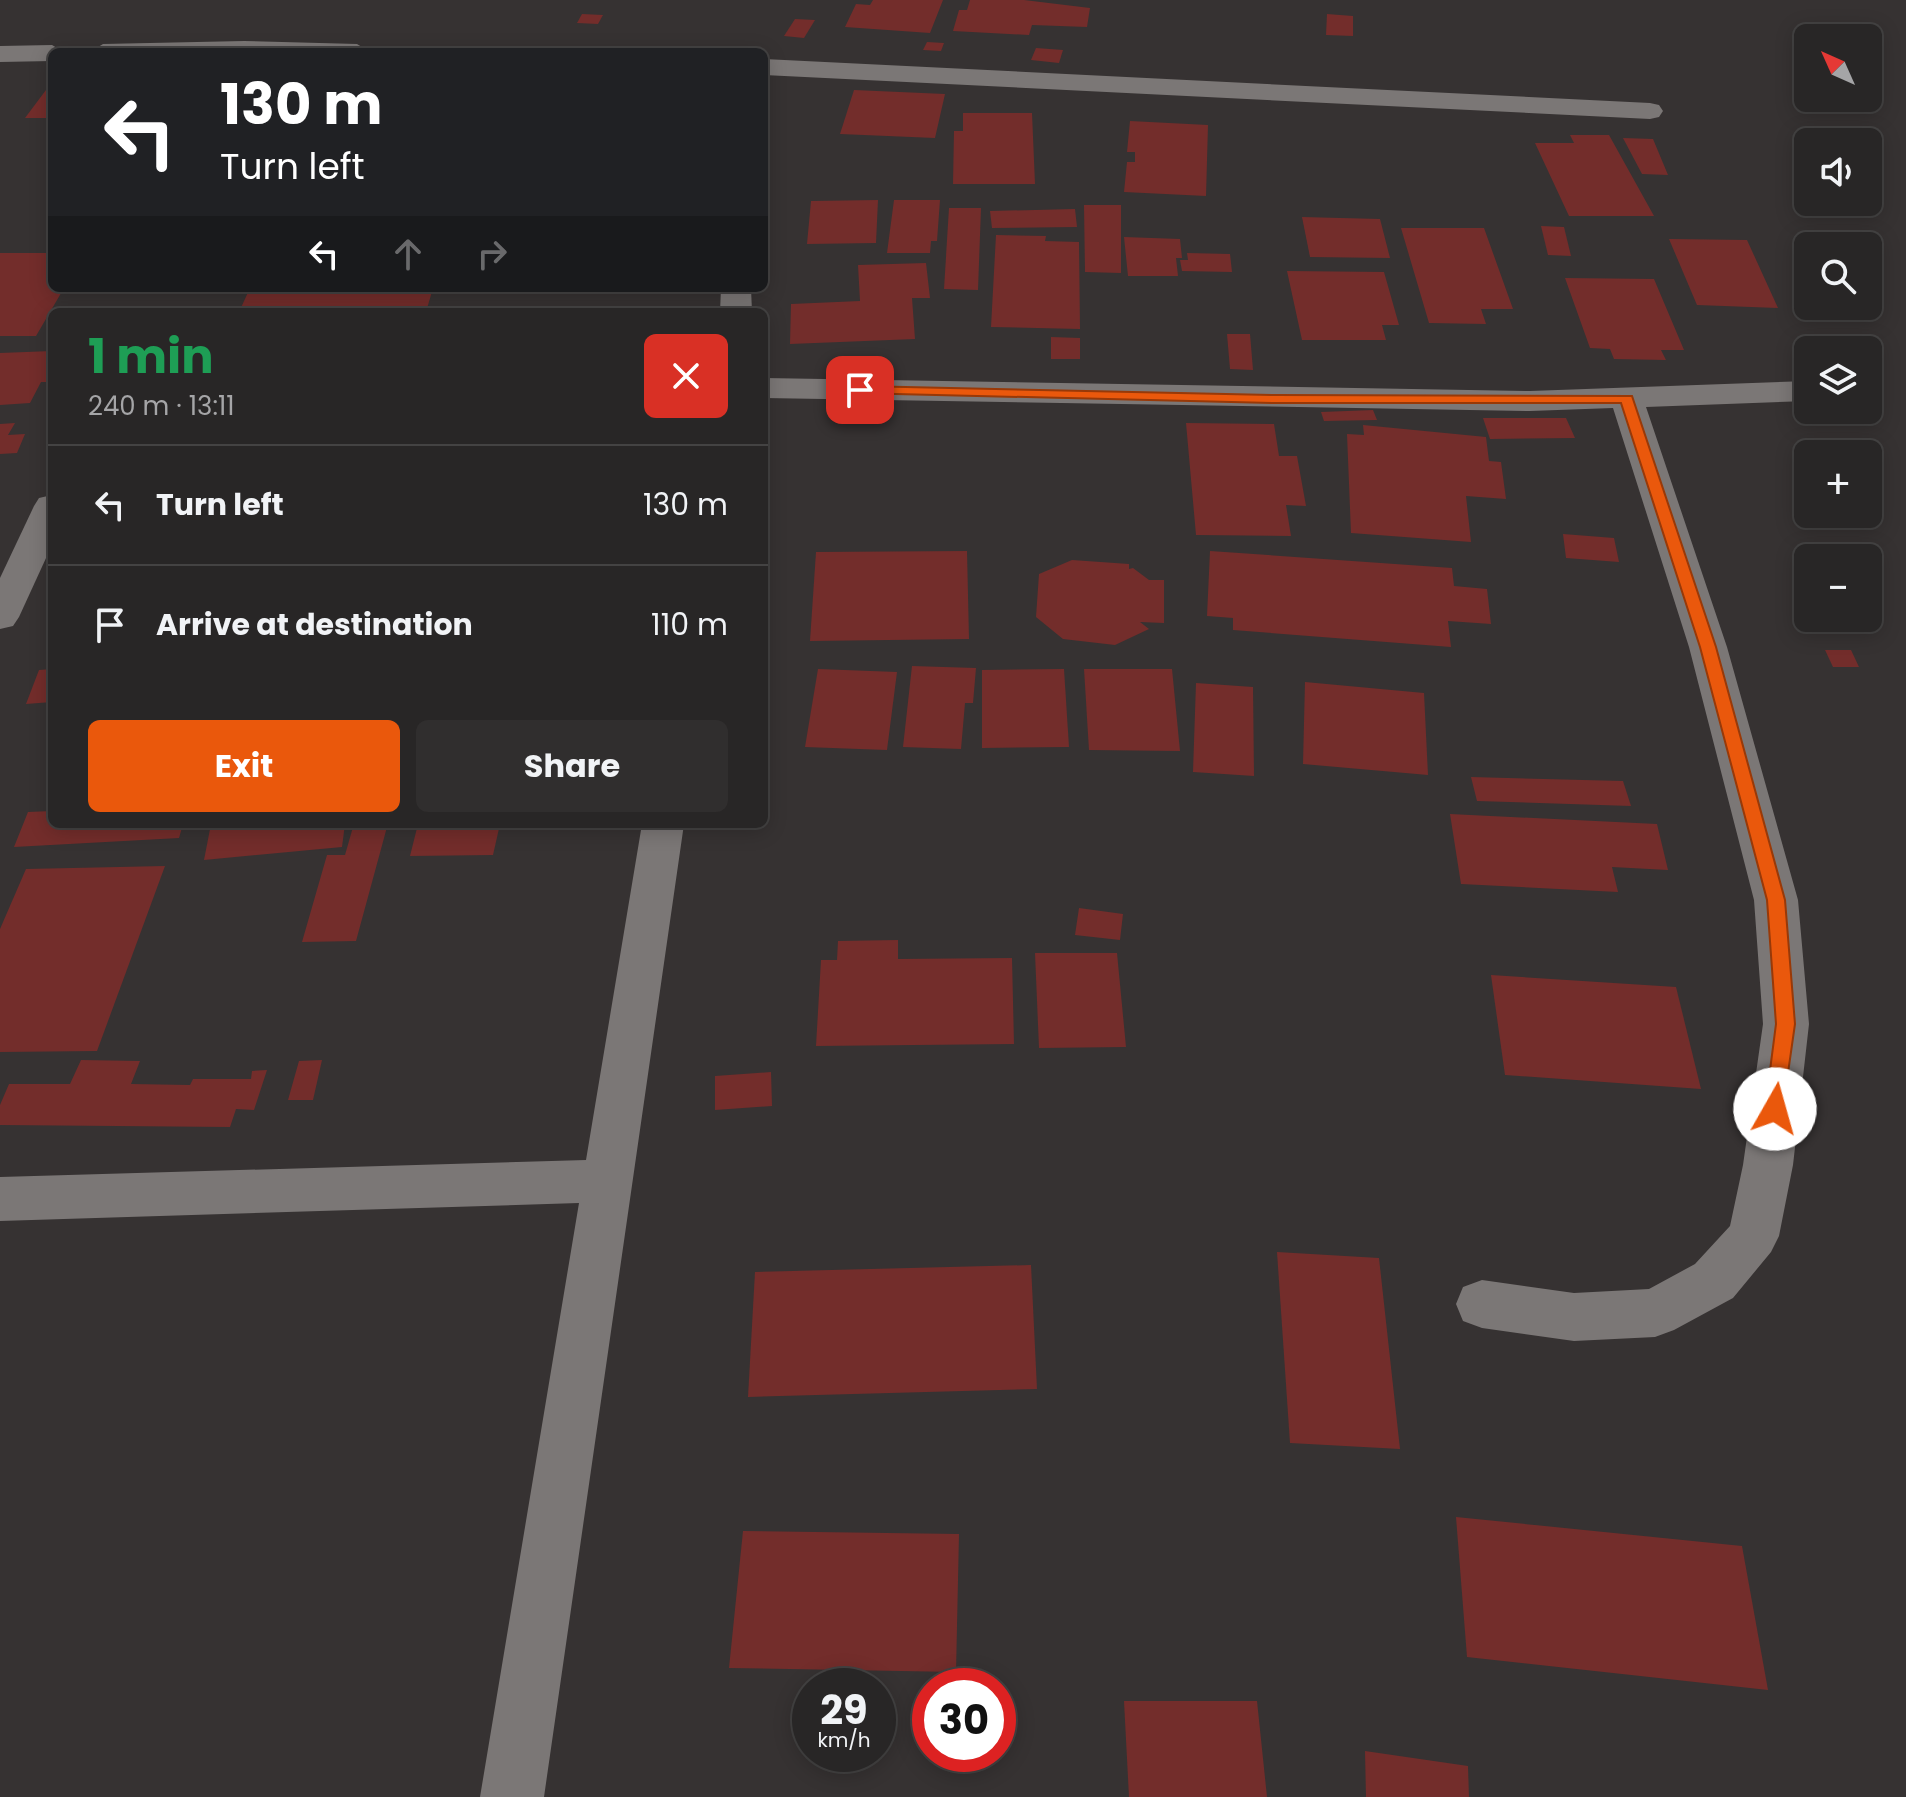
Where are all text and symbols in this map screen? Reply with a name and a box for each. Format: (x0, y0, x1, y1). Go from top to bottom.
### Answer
north arrow (1794, 24, 1882, 112)
map controls (1794, 24, 1882, 632)
text: 130 m (220, 65, 383, 144)
icon: left (88, 80, 192, 184)
button: sound (1794, 128, 1882, 216)
text: Turn left (220, 141, 365, 192)
icon: left (302, 232, 346, 276)
icon: ahead (386, 232, 430, 276)
icon: right (470, 232, 514, 276)
button: search (1794, 232, 1882, 320)
text: 1 min (88, 323, 214, 390)
button: close (644, 334, 728, 418)
button: layers (1794, 336, 1882, 424)
pin (826, 356, 894, 424)
icon: arrive (838, 368, 882, 412)
text: 240 m · 13:11 (88, 388, 235, 424)
button: + (1794, 440, 1882, 528)
icon: left (88, 483, 132, 527)
text: Turn left (156, 483, 284, 526)
text: 130 m (643, 483, 728, 526)
button: − (1794, 544, 1882, 632)
icon: arrive (88, 603, 132, 647)
text: Arrive at destination (156, 603, 473, 646)
text: 110 m (651, 603, 728, 646)
button: Exit (88, 720, 400, 812)
button: Share (416, 720, 728, 812)
position arrow (1733, 1067, 1817, 1151)
speed limit sign: 30 (912, 1668, 1016, 1772)
text: 29 (820, 1682, 868, 1738)
text: km/h (817, 1726, 871, 1754)

